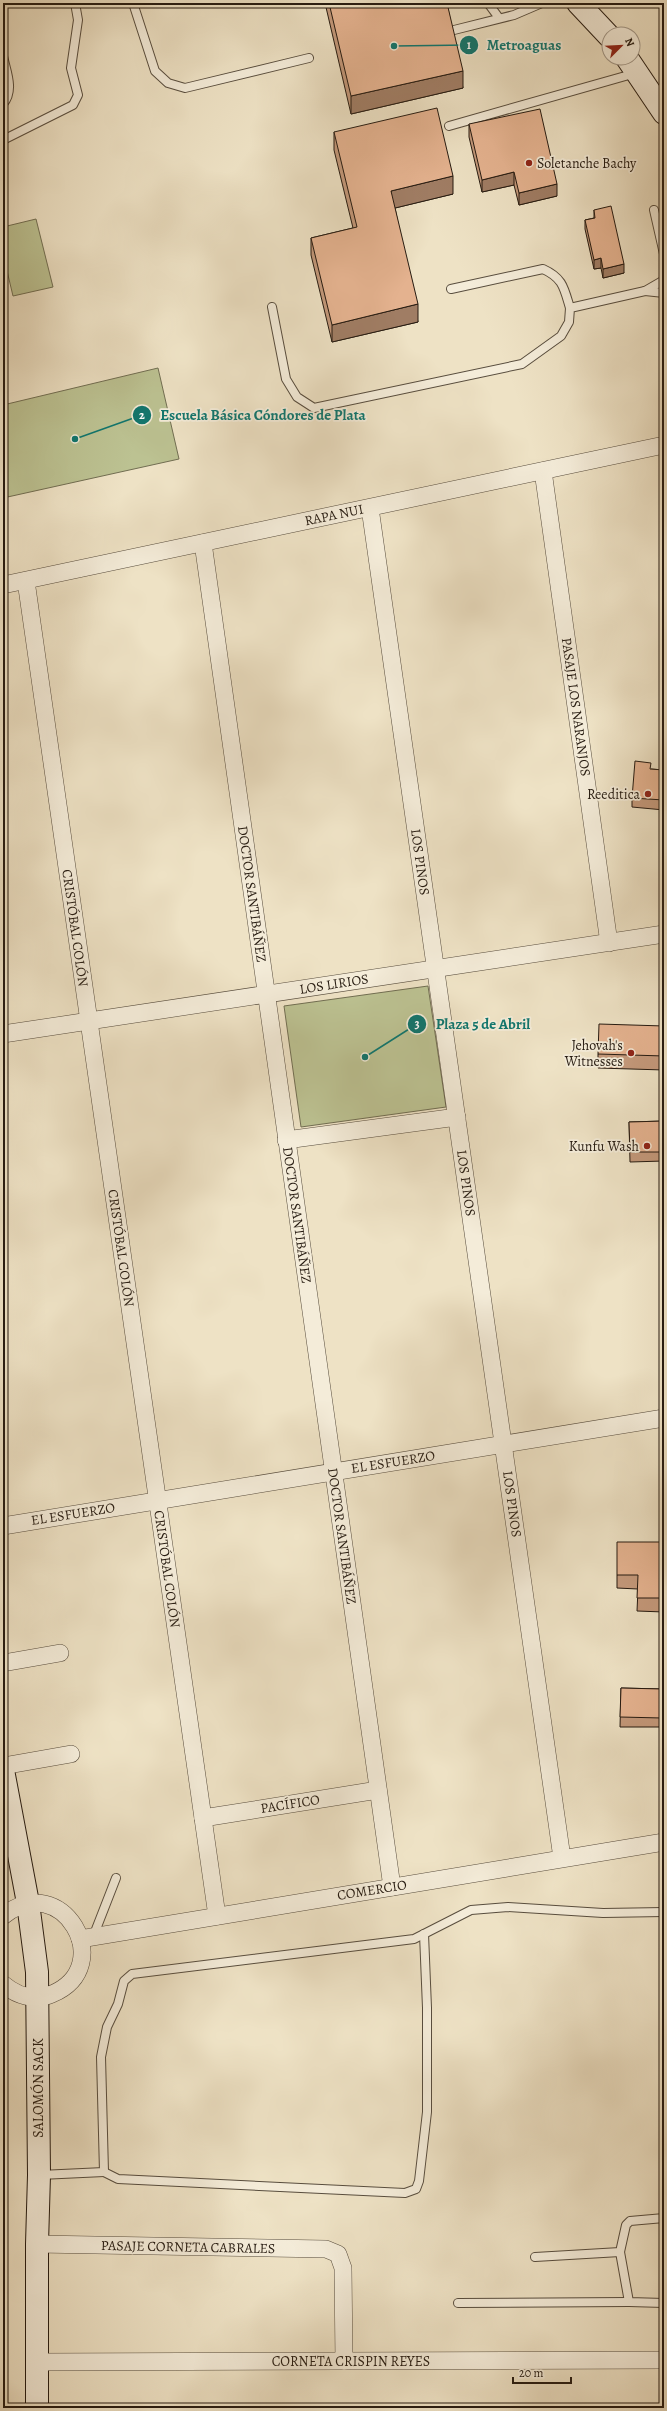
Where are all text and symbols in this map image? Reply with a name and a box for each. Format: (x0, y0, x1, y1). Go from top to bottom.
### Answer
north arrow (601, 26, 641, 66)
callout: Metroaguas (459, 31, 569, 58)
text: Metroaguas (487, 35, 561, 55)
text: N (621, 35, 638, 49)
text: 1 (467, 37, 472, 53)
place label: Soletanche Bachy (537, 154, 637, 173)
marker: Soletanche Bachy (524, 158, 534, 168)
callout: Escuela Básica Cóndores de Plata (132, 402, 374, 429)
text: Escuela Básica Cóndores de Plata (160, 405, 367, 425)
text: 2 (139, 407, 145, 423)
street label: RAPA NUI (303, 500, 365, 530)
street label: PASAJE LOS NARANJOS (557, 636, 595, 778)
place label: Reeditica (587, 785, 640, 804)
marker: Reeditica (643, 789, 653, 799)
street label: DOCTOR SANTIBÁÑEZ (233, 824, 271, 964)
street label: LOS PINOS (406, 828, 434, 896)
street label: CRISTÓBAL COLÓN (57, 868, 93, 988)
street label: LOS LIRIOS (298, 969, 370, 999)
callout: Plaza 5 de Abril (407, 1010, 538, 1037)
text: Plaza 5 de Abril (436, 1014, 530, 1034)
text: 3 (414, 1016, 420, 1032)
place label: Jehovah's Witnesses (564, 1036, 623, 1071)
marker: Jehovah's Witnesses (626, 1048, 636, 1058)
place label: Kunfu Wash (569, 1137, 640, 1156)
marker: Kunfu Wash (642, 1141, 652, 1151)
street label: DOCTOR SANTIBÁÑEZ (278, 1145, 316, 1285)
street label: LOS PINOS (452, 1149, 480, 1217)
street label: CRISTÓBAL COLÓN (103, 1188, 139, 1308)
street label: EL ESFUERZO (350, 1446, 437, 1478)
street label: DOCTOR SANTIBÁÑEZ (323, 1466, 361, 1606)
street label: LOS PINOS (498, 1470, 526, 1538)
street label: EL ESFUERZO (30, 1498, 117, 1530)
street label: CRISTÓBAL COLÓN (149, 1509, 185, 1629)
street label: PACÍFICO (259, 1790, 321, 1818)
street label: COMERCIO (336, 1875, 409, 1905)
street label: SALOMÓN SACK (29, 2038, 48, 2138)
street label: PASAJE CORNETA CABRALES (101, 2236, 275, 2258)
street label: CORNETA CRISPIN REYES (272, 2352, 430, 2371)
scale bar (513, 2359, 571, 2385)
text: 20 m (519, 2365, 543, 2381)

